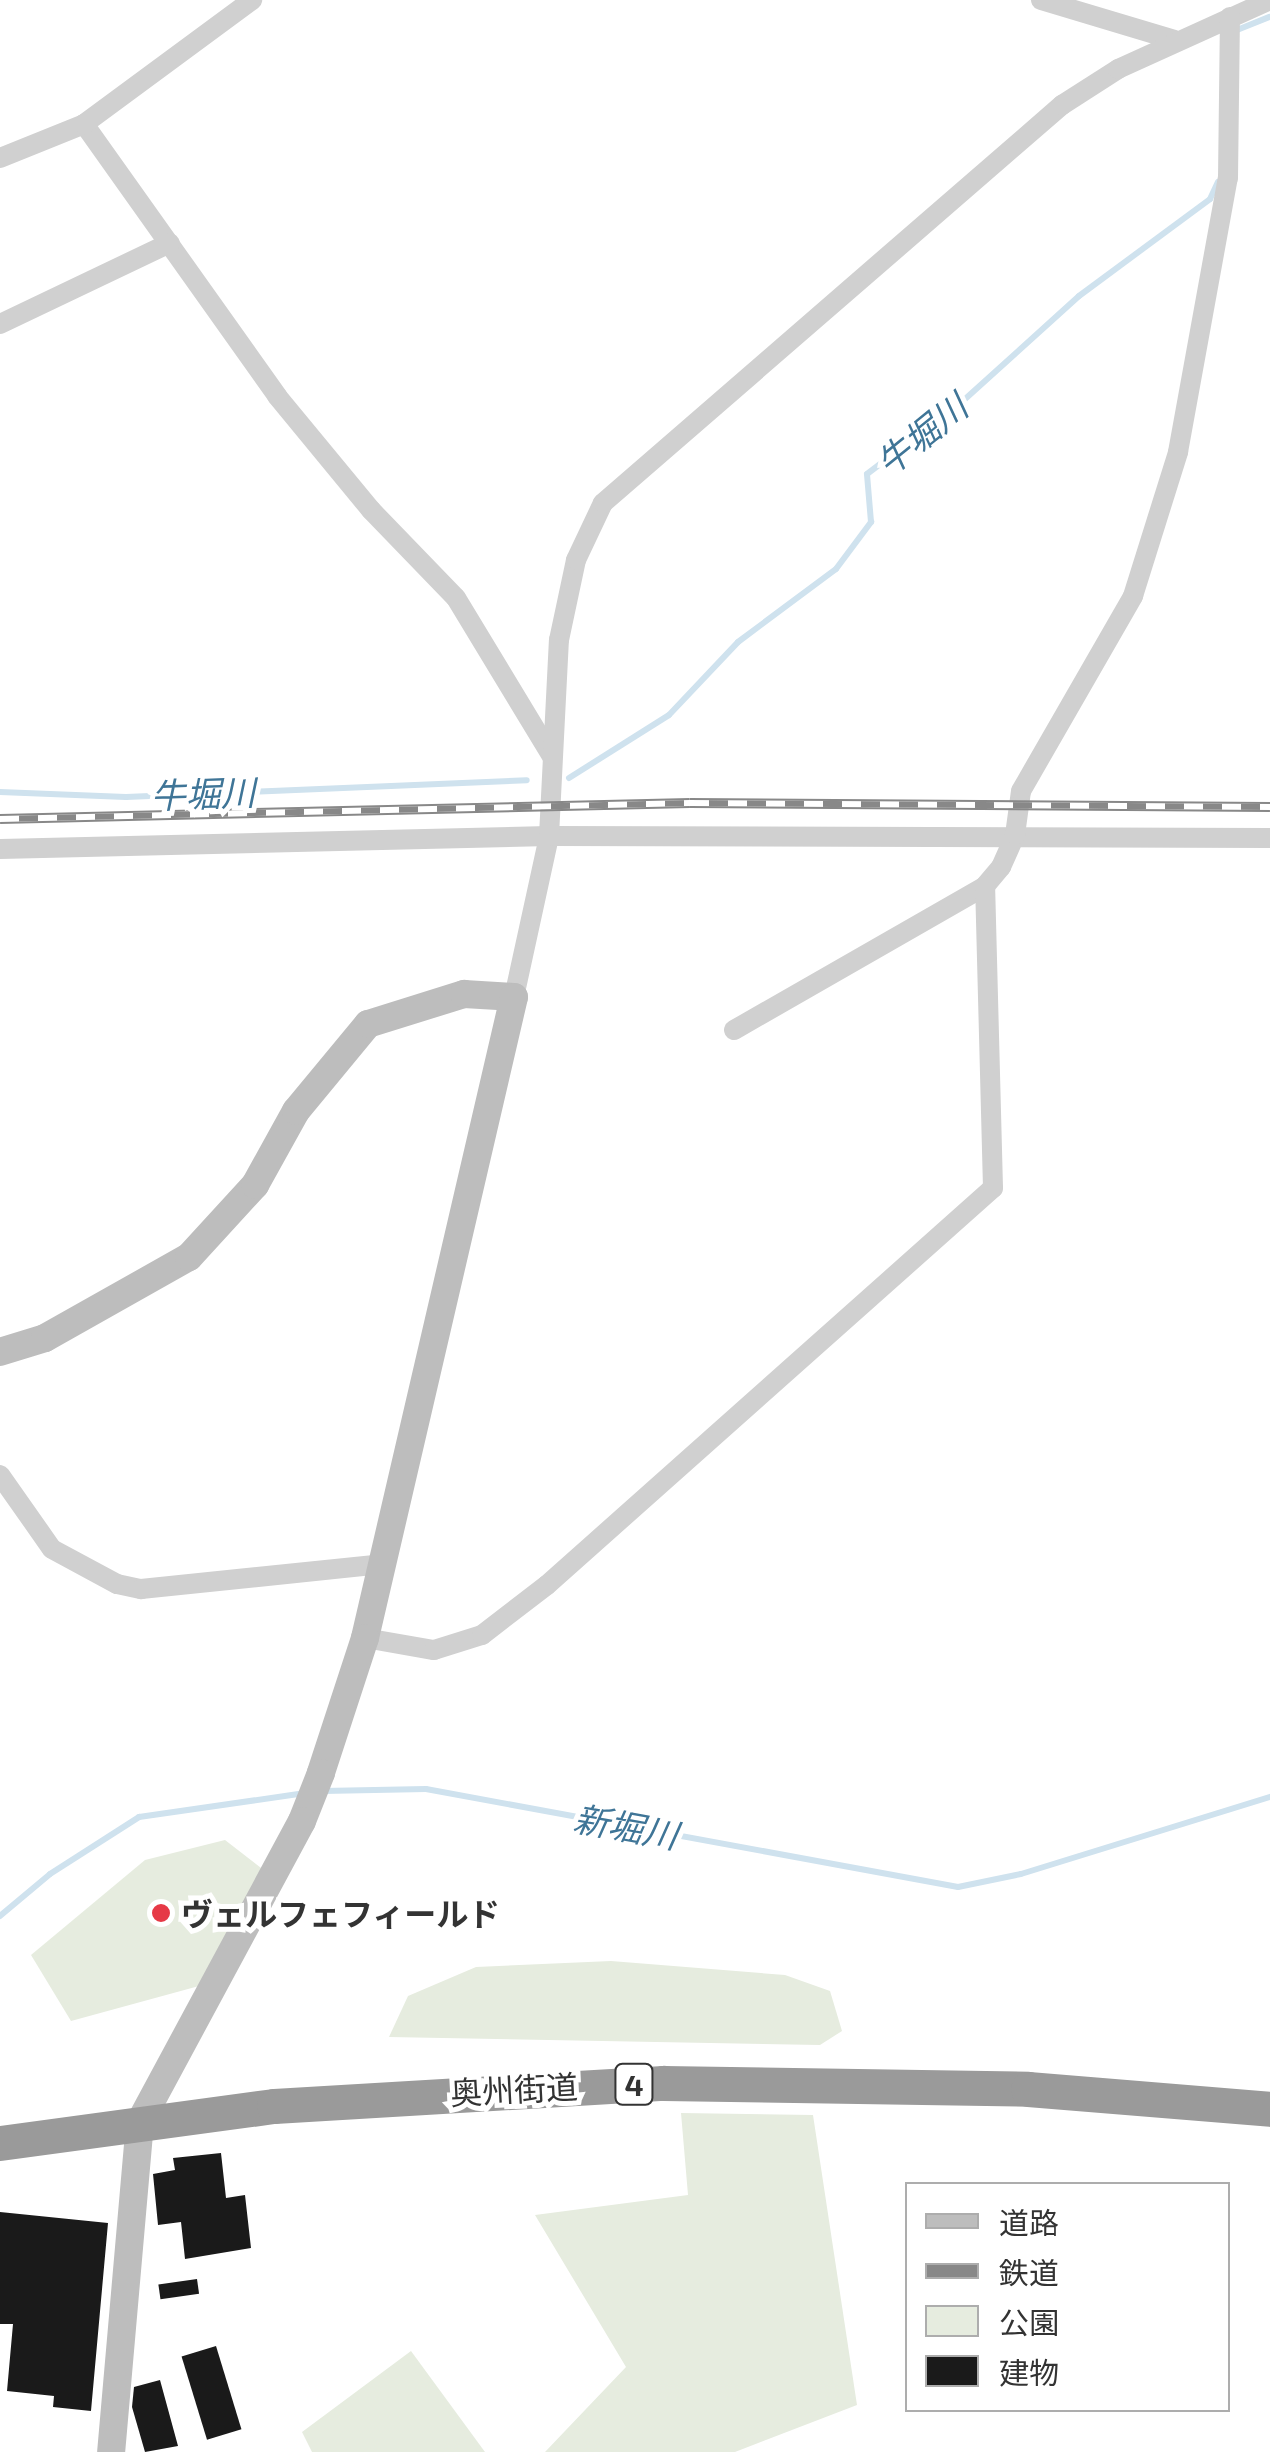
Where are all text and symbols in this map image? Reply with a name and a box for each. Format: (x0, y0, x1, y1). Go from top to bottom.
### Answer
water label: 牛堀川 (867, 385, 975, 483)
water label: 牛堀川 (150, 770, 256, 816)
water label: 新堀川 (571, 1796, 681, 1856)
place label: ヴェルフェフィールド (181, 1894, 501, 1932)
marker: ヴェルフェフィールド (150, 1902, 172, 1924)
road number: 4 (614, 2059, 654, 2109)
street label: 奥州街道 (449, 2066, 579, 2112)
legend (905, 2182, 1230, 2412)
text: 道路 (999, 2204, 1059, 2240)
text: 鉄道 (999, 2254, 1059, 2290)
text: 公園 (999, 2304, 1059, 2340)
text: 建物 (999, 2354, 1059, 2390)

